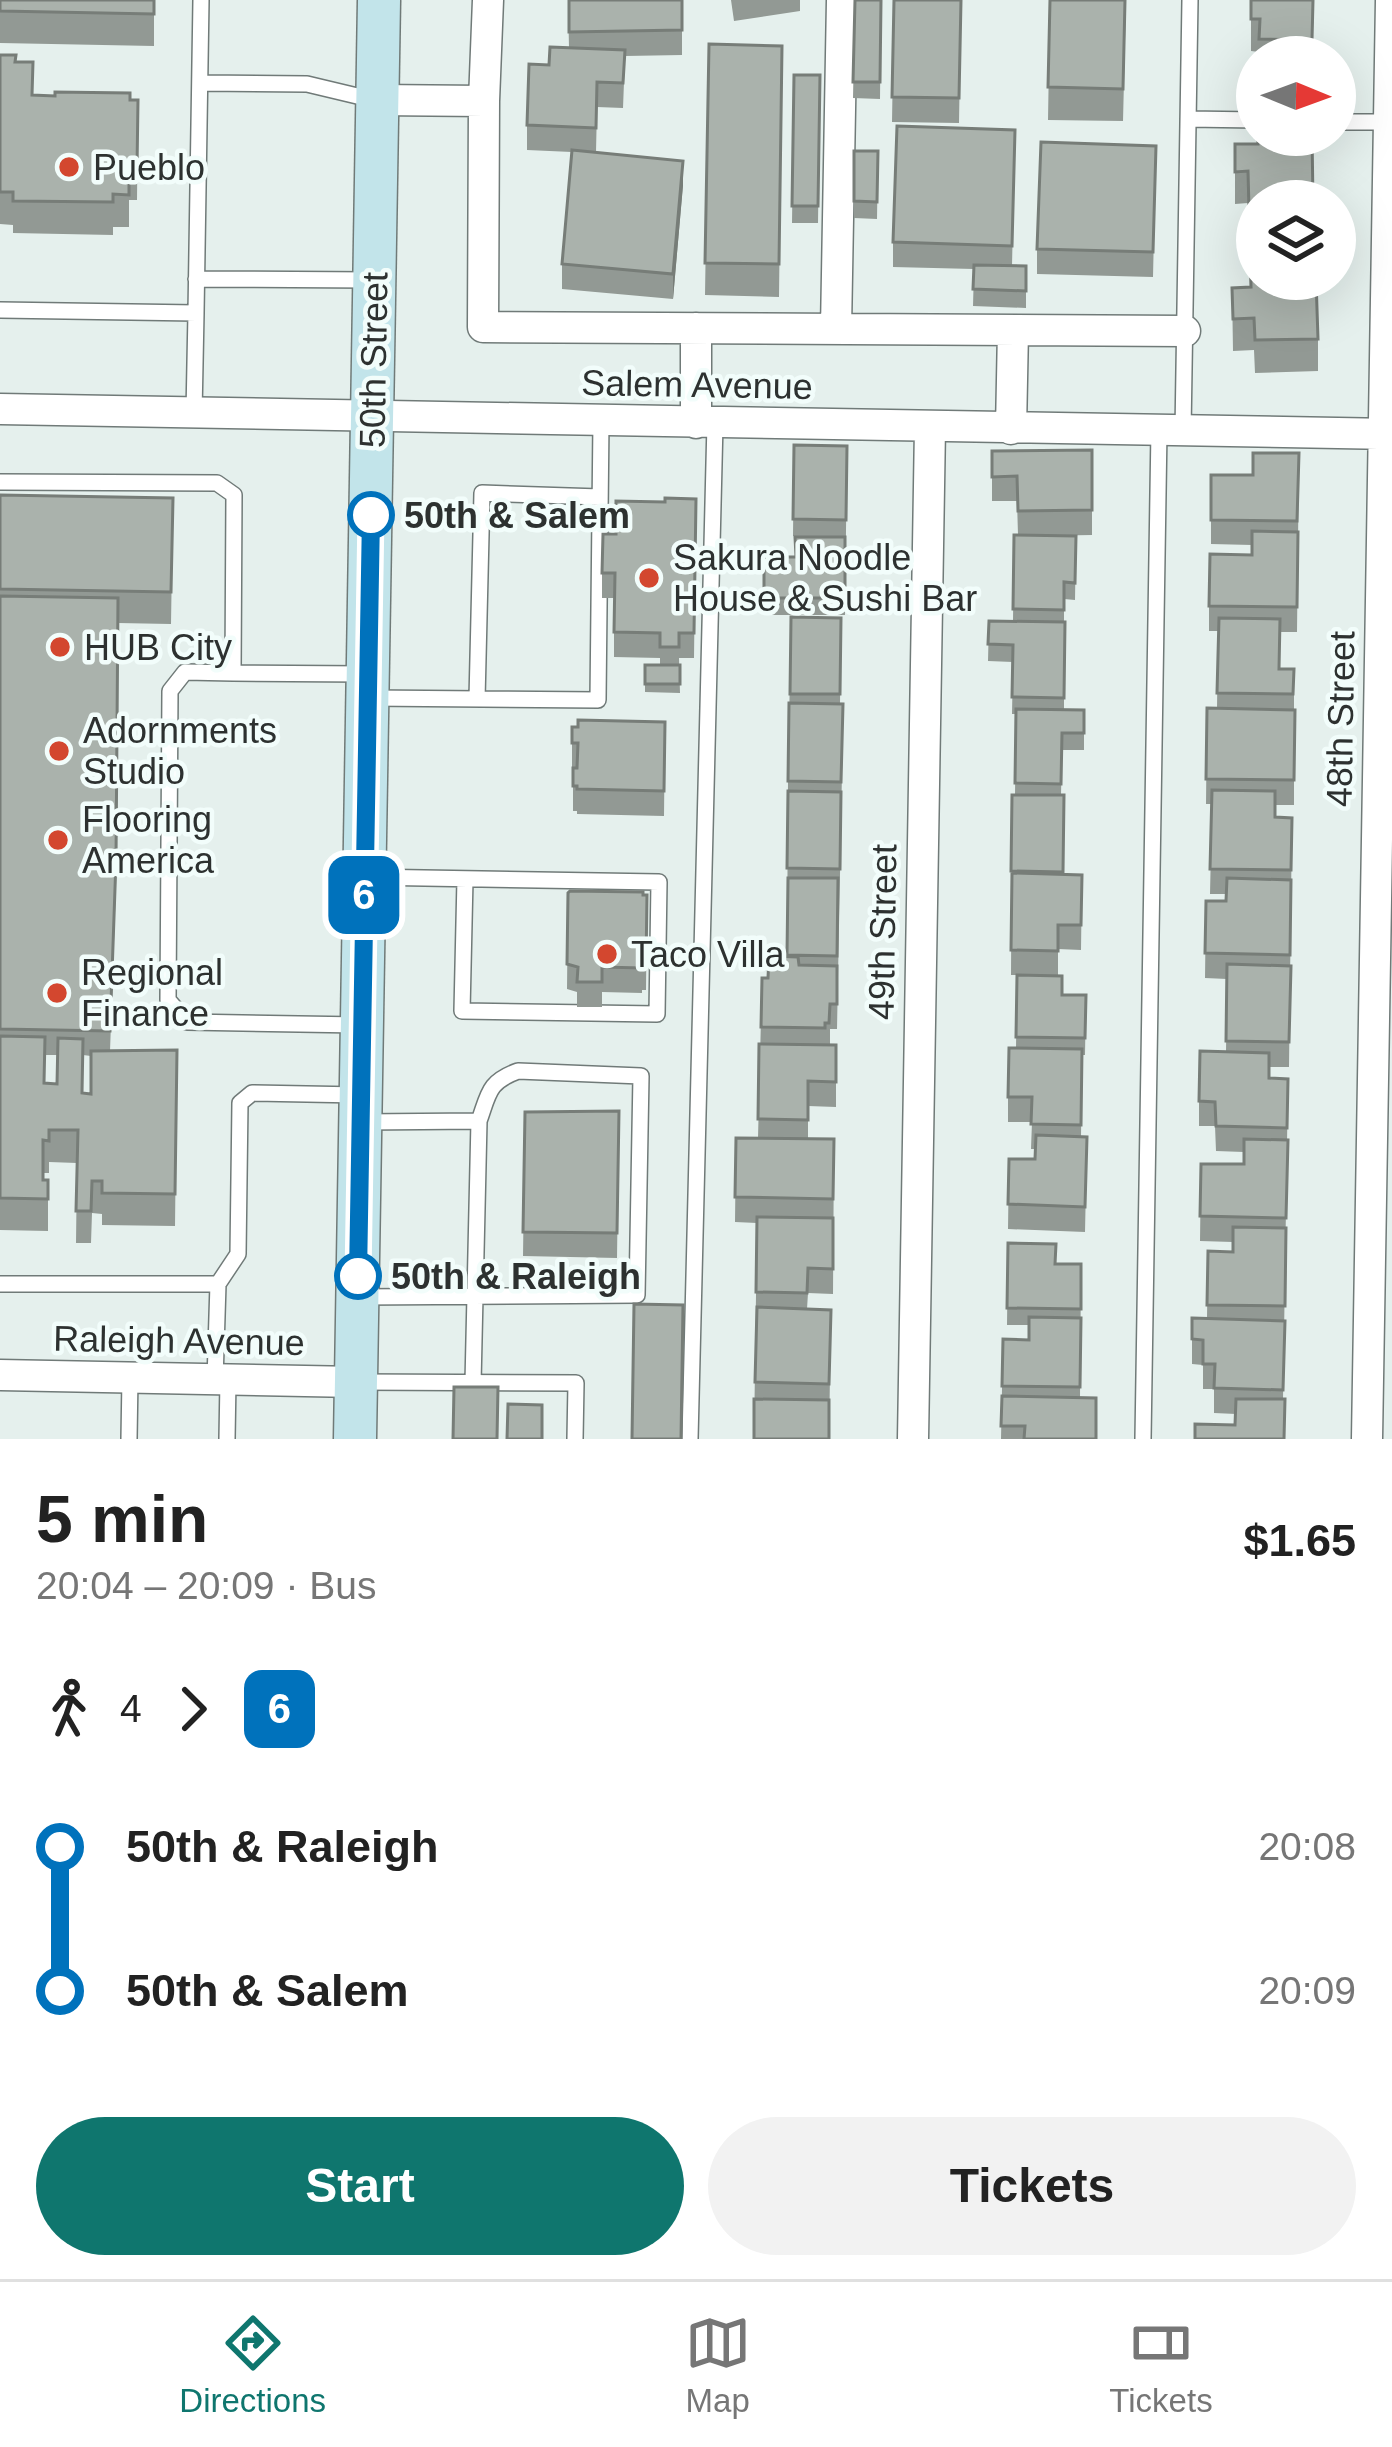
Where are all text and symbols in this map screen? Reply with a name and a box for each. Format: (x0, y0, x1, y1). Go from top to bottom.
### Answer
north arrow (1236, 36, 1356, 156)
map controls (1236, 36, 1356, 300)
place label: Pueblo (93, 147, 205, 188)
marker: Pueblo (56, 154, 82, 180)
button: layers (1236, 180, 1356, 300)
street label: 50th Street (351, 272, 396, 448)
street label: Salem Avenue (581, 362, 813, 407)
marker: 50th & Salem (349, 493, 393, 537)
place label: 50th & Salem (404, 495, 630, 536)
place label: Sakura Noodle House & Sushi Bar (673, 537, 977, 619)
marker: Sakura Noodle House & Sushi Bar (636, 565, 662, 591)
place label: HUB City (84, 627, 232, 668)
street label: 48th Street (1318, 631, 1363, 807)
marker: HUB City (47, 634, 73, 660)
place label: Adornments Studio (83, 710, 277, 792)
marker: Adornments Studio (46, 738, 72, 764)
place label: Flooring America (82, 799, 215, 881)
marker: Flooring America (45, 827, 71, 853)
street label: 49th Street (860, 844, 905, 1020)
line badge: 6 (325, 856, 403, 934)
text: 6 (352, 871, 376, 918)
place label: Taco Villa (631, 934, 785, 975)
marker: Taco Villa (594, 941, 620, 967)
place label: Regional Finance (81, 952, 223, 1034)
marker: Regional Finance (44, 980, 70, 1006)
marker: 50th & Raleigh (336, 1254, 380, 1298)
place label: 50th & Raleigh (391, 1256, 641, 1297)
street label: Raleigh Avenue (53, 1318, 305, 1363)
text: 5 min (36, 1482, 208, 1556)
text: $1.65 (1243, 1515, 1356, 1566)
text: 20:04 – 20:09 · Bus (36, 1564, 376, 1607)
icon: walk (36, 1676, 102, 1742)
icon: forward (160, 1676, 226, 1742)
text: 6 (268, 1685, 291, 1732)
text: 4 (120, 1687, 142, 1730)
text: 50th & Raleigh (126, 1821, 439, 1872)
text: 20:08 (1258, 1825, 1356, 1868)
text: 50th & Salem (126, 1965, 409, 2016)
text: 20:09 (1258, 1969, 1356, 2012)
button: Start (36, 2117, 684, 2255)
button: Tickets (708, 2117, 1356, 2255)
tab: Directions (179, 2310, 326, 2420)
tab: Map (685, 2310, 751, 2420)
tab: Tickets (1109, 2310, 1213, 2420)

